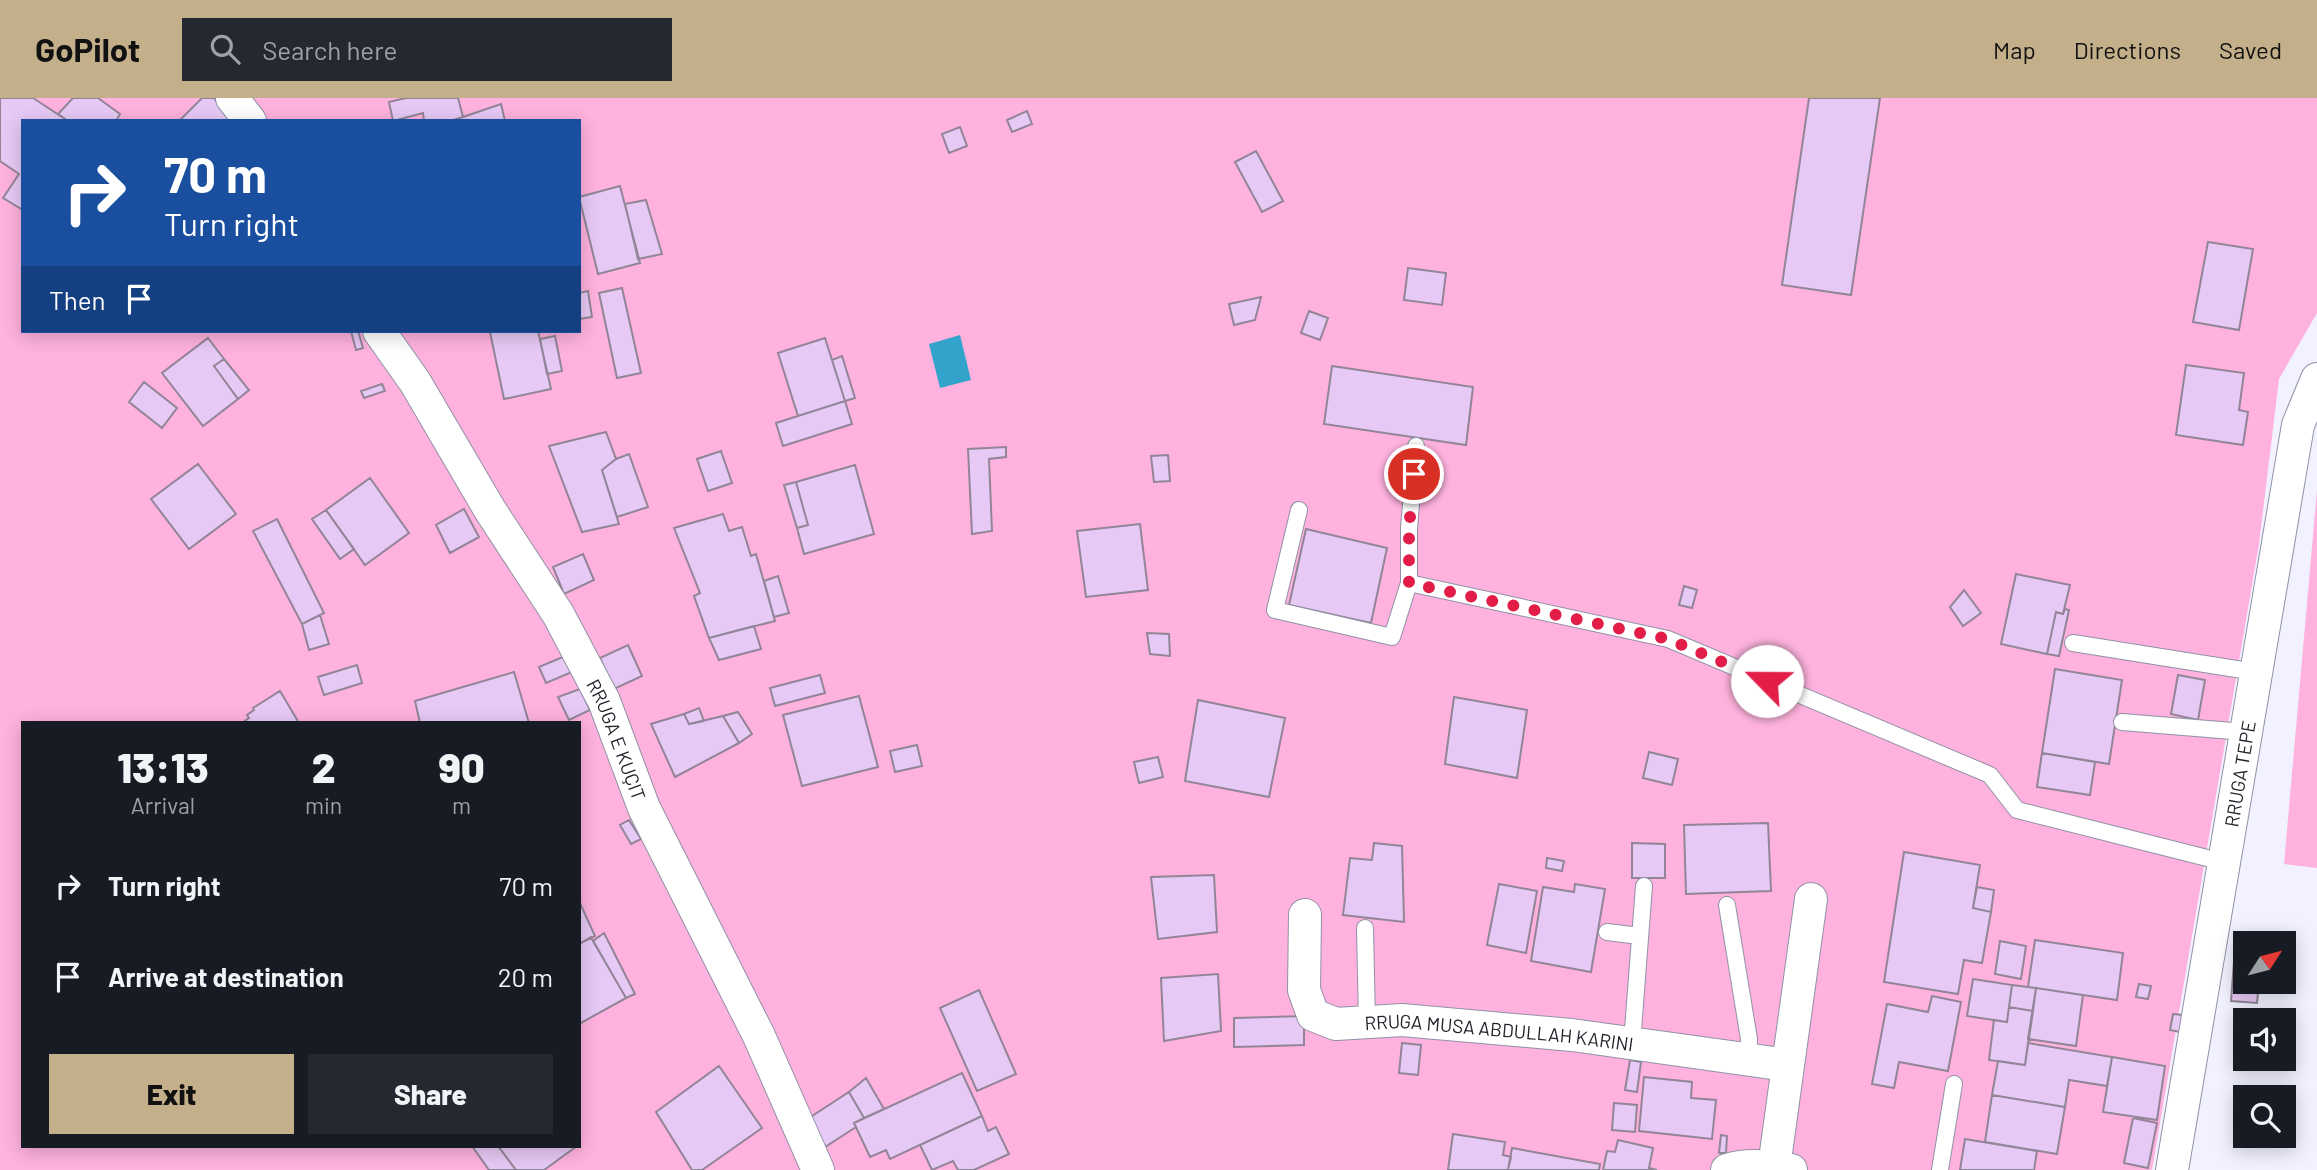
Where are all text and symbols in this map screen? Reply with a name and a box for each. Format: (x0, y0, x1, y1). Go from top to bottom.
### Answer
search box (182, 18, 672, 81)
text: GoPilot (35, 29, 140, 69)
icon: search (206, 30, 244, 68)
text: Search here (262, 34, 397, 65)
text: Map (1993, 35, 2036, 64)
text: Directions (2074, 35, 2181, 64)
text: Saved (2219, 35, 2282, 64)
text: 70 m (164, 144, 267, 203)
icon: right (49, 147, 140, 238)
text: Turn right (164, 204, 299, 242)
icon: arrive (120, 280, 158, 318)
text: Then (49, 284, 106, 315)
pin (1384, 444, 1444, 504)
icon: arrive (1395, 455, 1433, 493)
position arrow (1730, 644, 1804, 718)
street label: RRUGA E KUÇIT (583, 675, 651, 803)
street label: RRUGA TEPE (2219, 719, 2259, 828)
text: 13:13 (117, 741, 209, 791)
text: 2 (312, 741, 335, 791)
text: 90 (438, 741, 485, 791)
text: Arrival (131, 791, 195, 819)
text: min (305, 791, 342, 819)
text: m (452, 791, 471, 819)
icon: right (49, 867, 87, 905)
text: Turn right (108, 870, 221, 901)
text: 70 m (499, 870, 553, 901)
north arrow (2233, 931, 2296, 994)
map controls (2233, 931, 2296, 1148)
icon: arrive (49, 958, 87, 996)
text: Arrive at destination (108, 961, 344, 992)
text: 20 m (498, 961, 553, 992)
street label: RRUGA MUSA ABDULLAH KARINI (1364, 1008, 1635, 1055)
button: sound (2233, 1008, 2296, 1071)
button: Exit (49, 1054, 294, 1134)
button: Share (308, 1054, 553, 1134)
button: search (2233, 1085, 2296, 1148)

